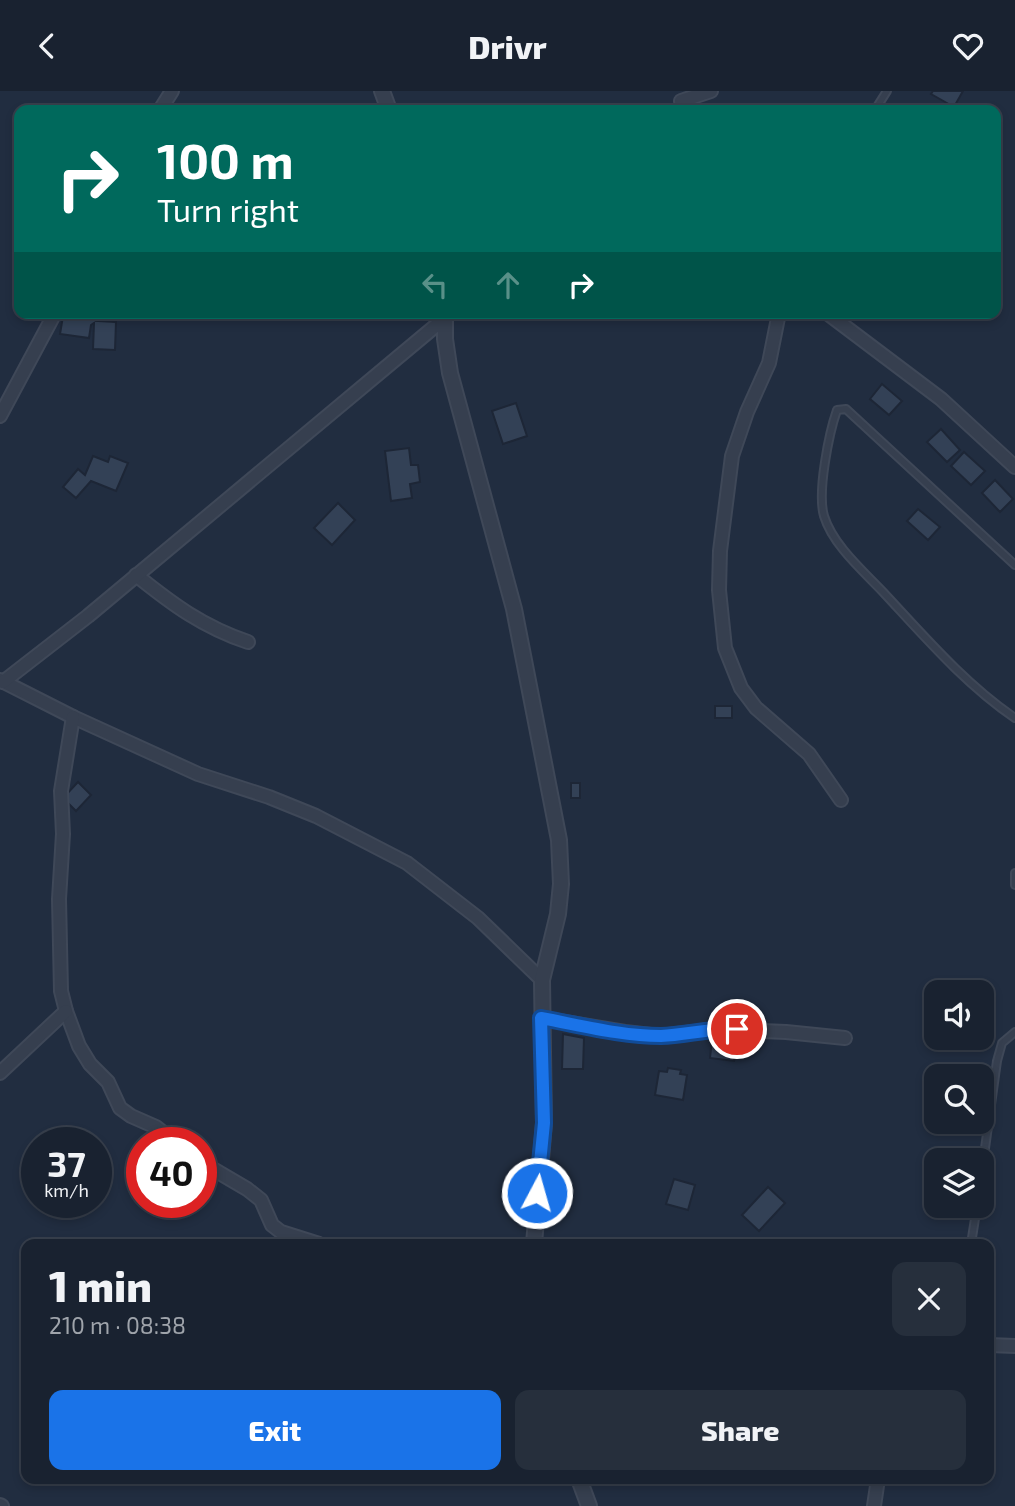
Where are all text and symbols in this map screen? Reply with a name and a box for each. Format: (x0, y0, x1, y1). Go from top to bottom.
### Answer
icon: back (28, 27, 66, 65)
text: Drivr (468, 27, 547, 65)
icon: heart (949, 27, 987, 65)
text: 100 m (157, 130, 294, 189)
icon: right (42, 133, 133, 224)
text: Turn right (157, 190, 299, 228)
icon: left (416, 266, 454, 304)
icon: ahead (489, 266, 527, 304)
icon: right (562, 266, 600, 304)
map controls (924, 980, 994, 1218)
button: sound (924, 980, 994, 1050)
pin (707, 999, 767, 1059)
icon: arrive (718, 1010, 756, 1048)
button: search (924, 1064, 994, 1134)
speed limit sign: 40 (126, 1127, 217, 1218)
text: 37 (47, 1142, 86, 1184)
button: layers (924, 1148, 994, 1218)
position arrow (500, 1156, 574, 1230)
text: km/h (44, 1179, 89, 1201)
text: 1 min (49, 1260, 152, 1310)
button: close (892, 1262, 966, 1336)
text: 210 m · 08:38 (49, 1311, 186, 1339)
button: Exit (49, 1390, 501, 1470)
button: Share (515, 1390, 966, 1470)

